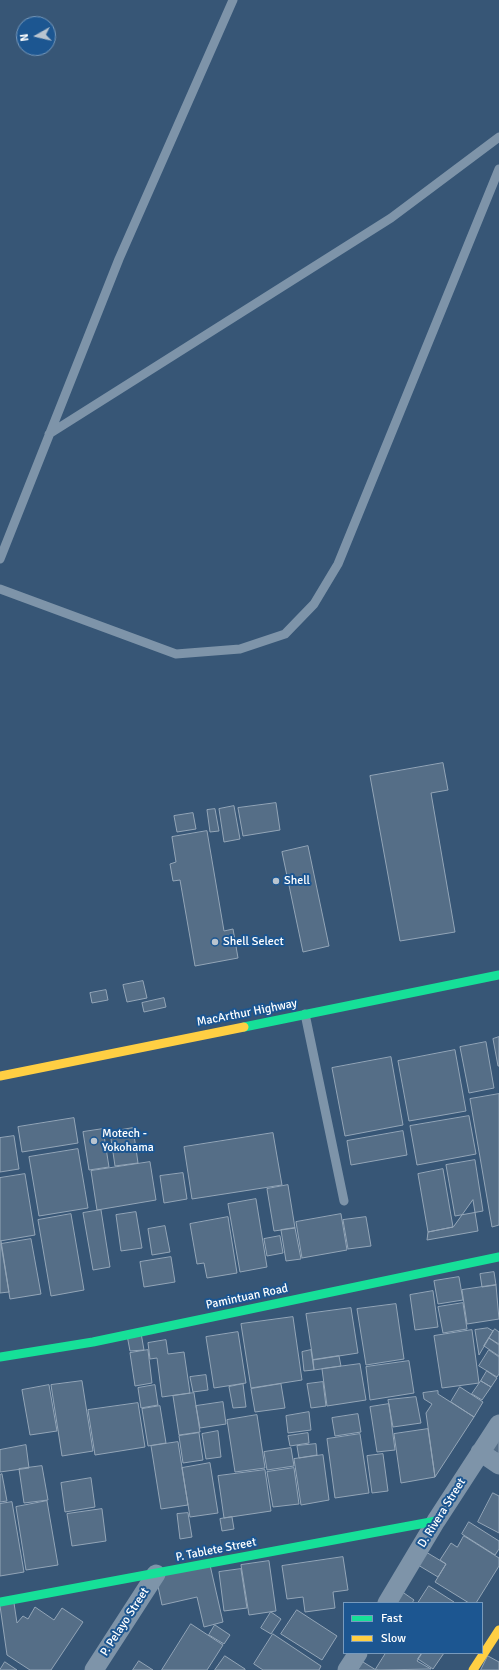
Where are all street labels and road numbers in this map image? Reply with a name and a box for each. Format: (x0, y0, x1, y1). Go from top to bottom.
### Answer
street label: MacArthur Highway (196, 996, 298, 1030)
street label: Pamintuan Road (205, 1281, 289, 1313)
street label: D. Rivera Street (415, 1476, 469, 1550)
street label: P. Tablete Street (174, 1535, 258, 1565)
street label: P. Pelayo Street (98, 1585, 152, 1659)

